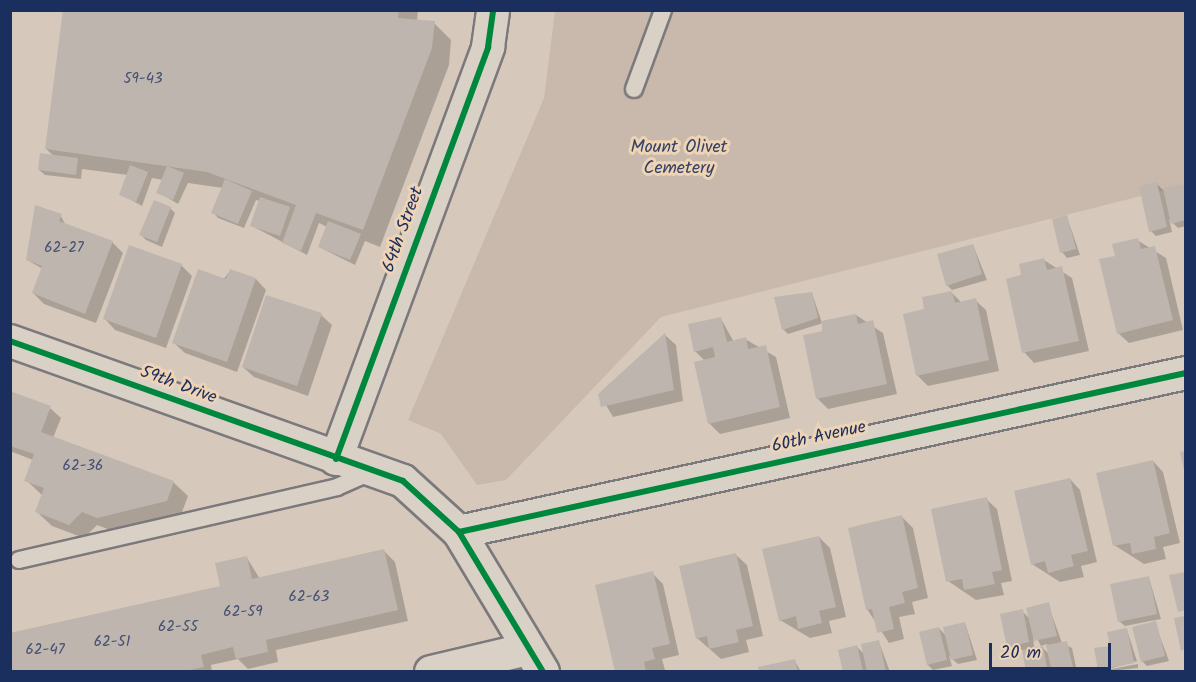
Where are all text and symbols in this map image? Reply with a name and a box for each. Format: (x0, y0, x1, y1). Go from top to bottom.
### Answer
house number: 59-43 (123, 71, 163, 89)
park label: Mount Olivet Cemetery (630, 138, 728, 180)
street label: 64th Street (379, 184, 429, 276)
house number: 62-27 (44, 240, 84, 258)
street label: 59th Drive (137, 362, 219, 410)
street label: 60th Avenue (770, 417, 868, 459)
house number: 62-36 (63, 458, 103, 476)
house number: 62-63 (289, 589, 329, 607)
house number: 62-59 (223, 604, 263, 622)
house number: 62-55 (158, 619, 198, 637)
scale bar (992, 631, 1114, 669)
house number: 62-51 (94, 634, 130, 652)
text: 20 m (1000, 639, 1041, 668)
house number: 62-47 (25, 642, 65, 660)

